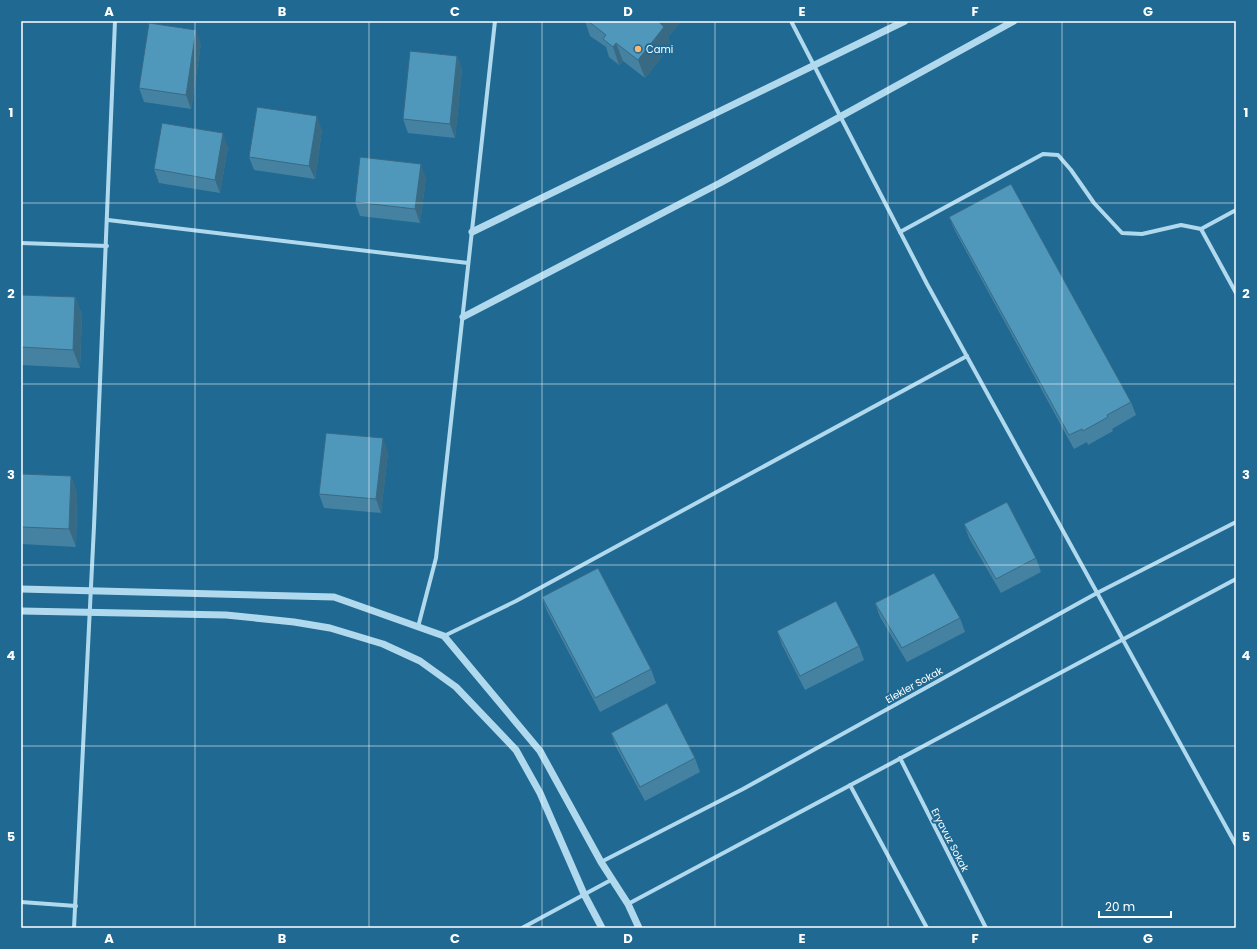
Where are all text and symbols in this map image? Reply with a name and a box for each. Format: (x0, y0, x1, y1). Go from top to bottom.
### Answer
text: A (104, 2, 114, 21)
text: B (278, 2, 287, 21)
text: C (450, 2, 460, 21)
text: D (623, 2, 633, 21)
text: E (798, 2, 806, 21)
text: F (971, 2, 979, 21)
text: G (1143, 2, 1153, 21)
place label: Cami (646, 42, 673, 57)
marker: Cami (633, 44, 643, 54)
text: 1 (9, 103, 13, 122)
text: 1 (1244, 103, 1248, 122)
text: 2 (7, 284, 15, 303)
text: 2 (1242, 284, 1250, 303)
text: 3 (7, 465, 15, 484)
text: 3 (1242, 465, 1250, 484)
text: 4 (7, 646, 16, 665)
text: 4 (1242, 646, 1251, 665)
street label: Elekler Sokak (883, 663, 946, 707)
street label: Eryavuz Sokak (927, 805, 973, 875)
text: 5 (7, 827, 15, 846)
text: 5 (1242, 827, 1250, 846)
scale bar (1099, 893, 1171, 919)
text: 20 m (1105, 898, 1135, 915)
text: A (104, 929, 114, 948)
text: B (278, 929, 287, 948)
text: C (450, 929, 460, 948)
text: D (623, 929, 633, 948)
text: E (798, 929, 806, 948)
text: F (971, 929, 979, 948)
text: G (1143, 929, 1153, 948)

